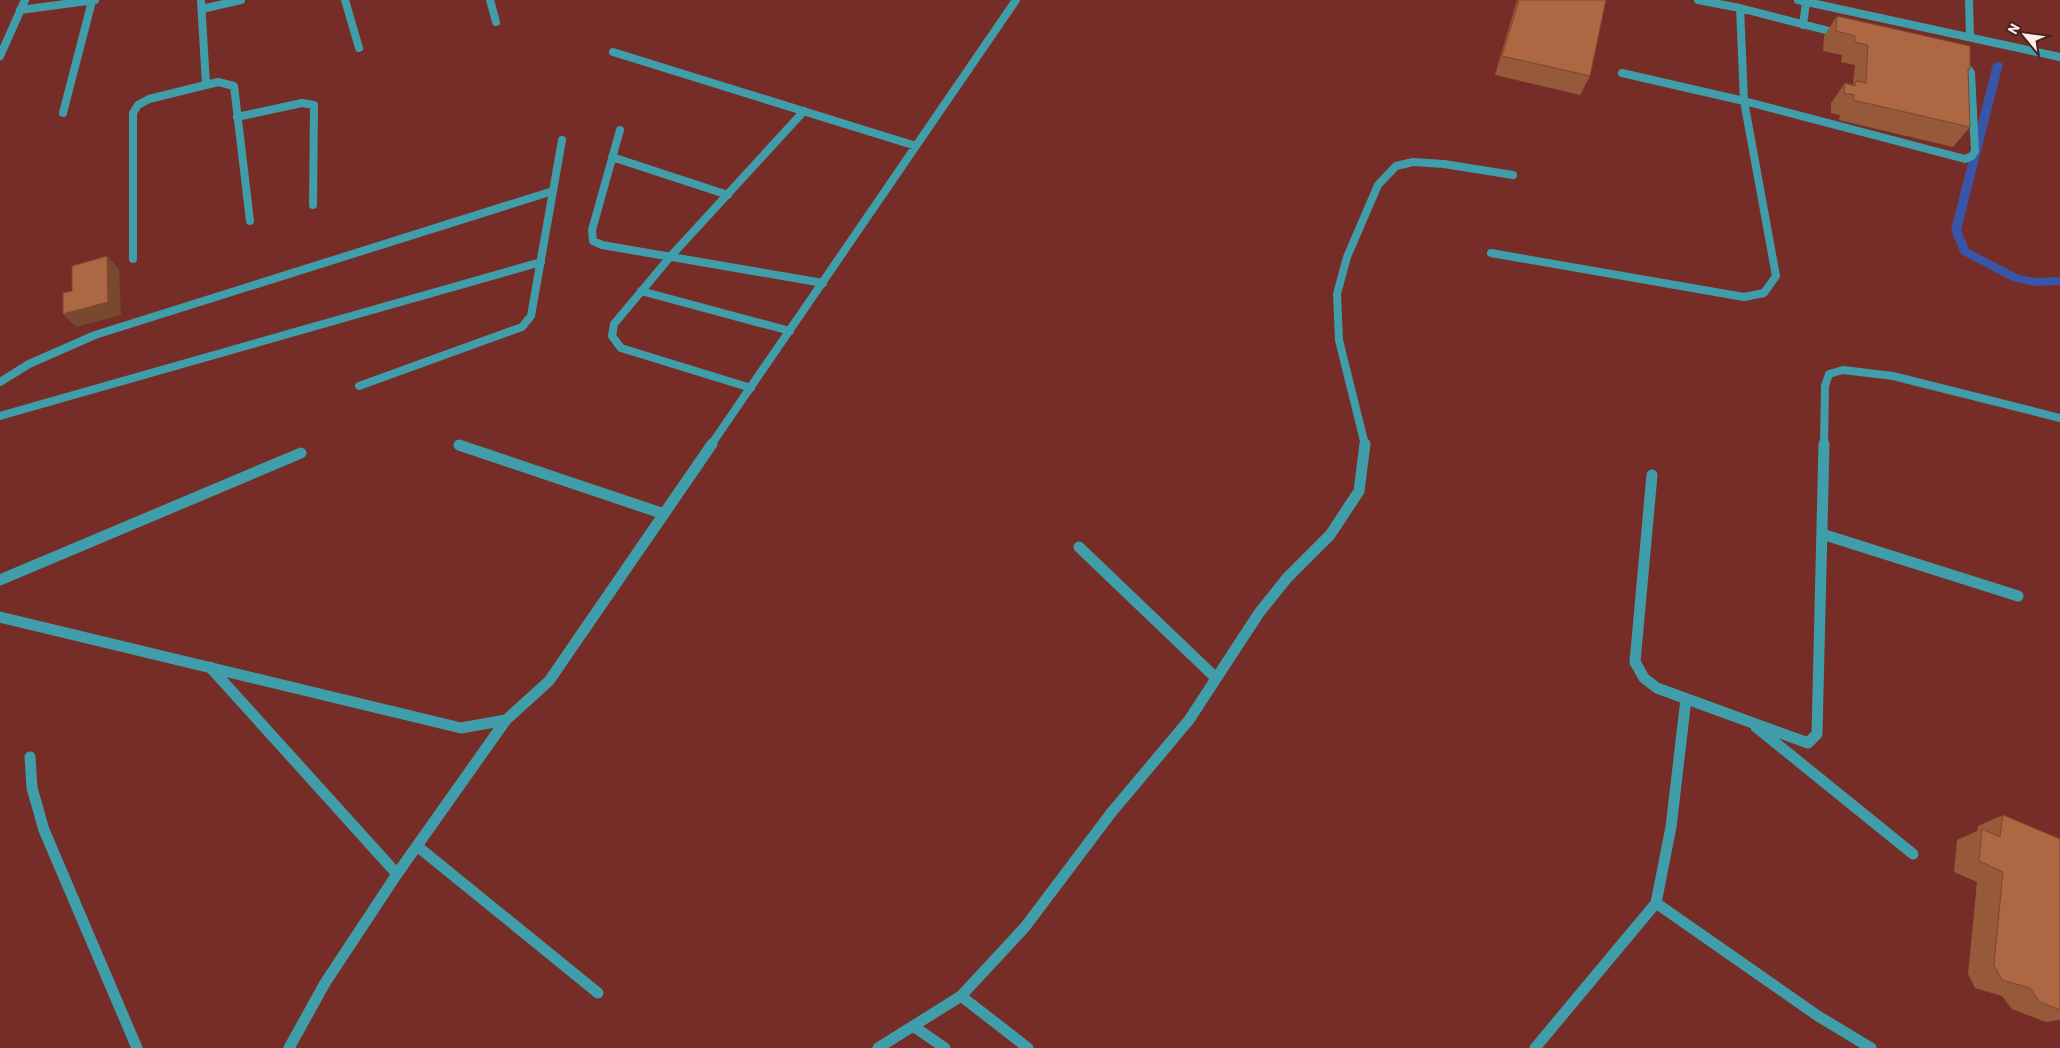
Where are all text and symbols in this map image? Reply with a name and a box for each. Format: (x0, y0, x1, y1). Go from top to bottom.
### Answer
north arrow (2000, 10, 2050, 60)
text: N (2004, 20, 2023, 37)

